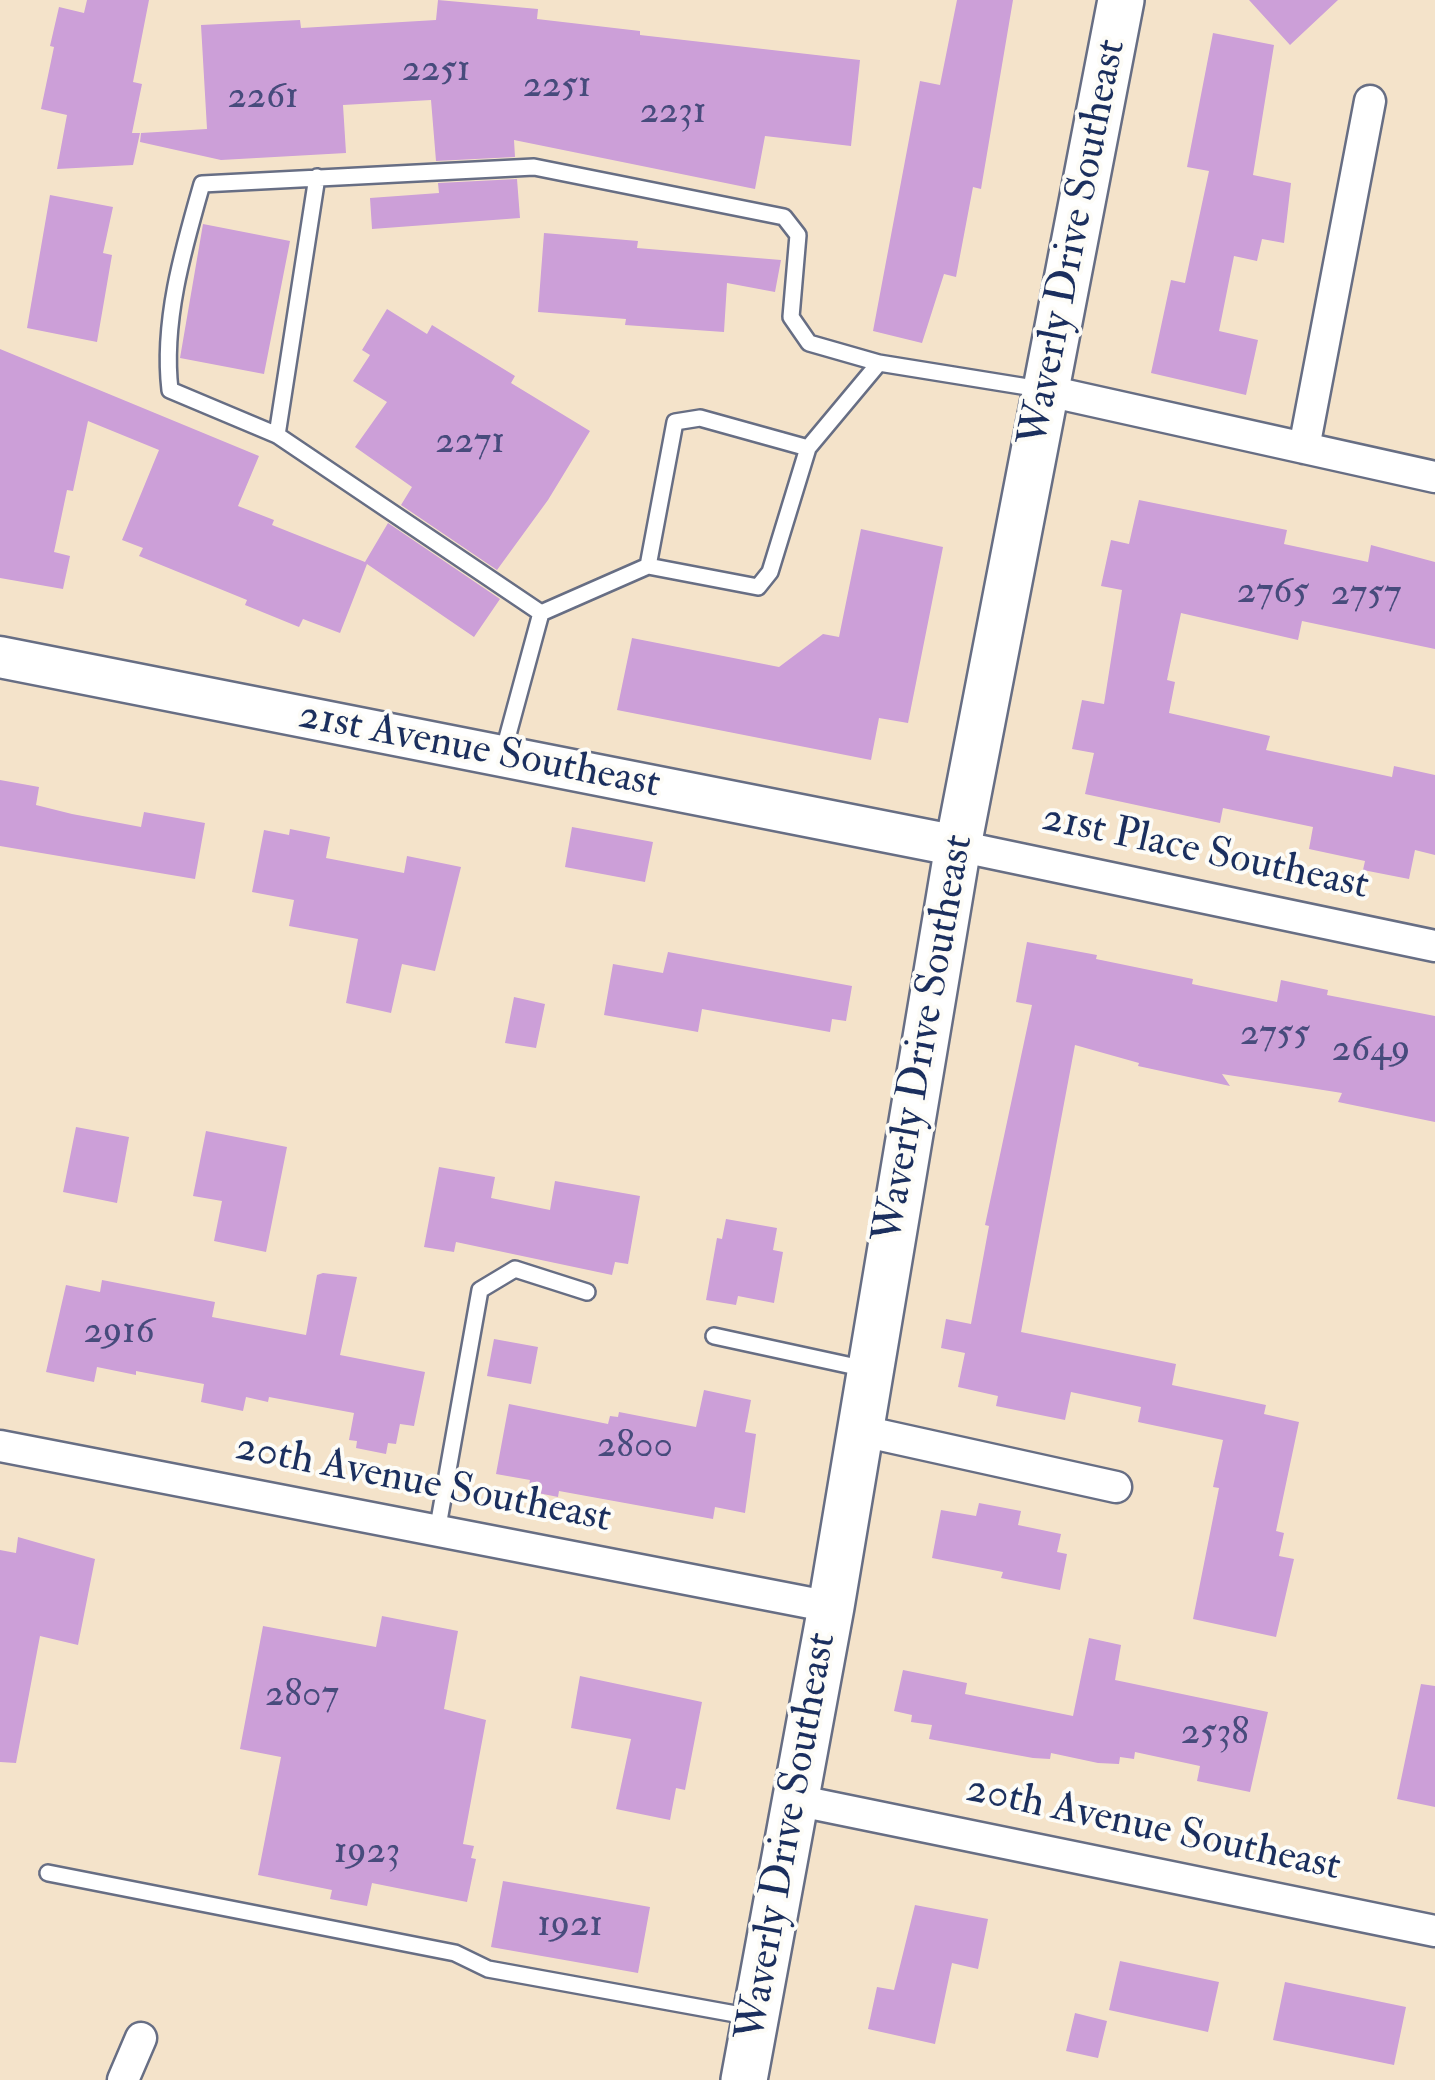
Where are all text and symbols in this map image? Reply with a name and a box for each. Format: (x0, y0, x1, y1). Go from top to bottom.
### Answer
street label: Waverly Drive Southeast (1011, 35, 1139, 451)
house number: 2251 (402, 49, 470, 95)
house number: 2251 (523, 65, 591, 111)
house number: 2261 (227, 76, 299, 122)
house number: 2231 (640, 91, 706, 137)
house number: 2271 (435, 421, 505, 467)
house number: 2765 (1237, 571, 1309, 617)
house number: 2757 (1331, 573, 1401, 619)
street label: 21st Avenue Southeast (294, 692, 664, 812)
street label: 21st Place Southeast (1037, 795, 1373, 913)
street label: Waverly Drive Southeast (865, 831, 987, 1247)
house number: 2755 (1240, 1013, 1310, 1059)
house number: 2649 (1332, 1029, 1410, 1075)
house number: 2916 (83, 1311, 155, 1357)
street label: 20th Avenue Southeast (231, 1424, 615, 1546)
house number: 2800 (597, 1425, 673, 1471)
street label: Waverly Drive Southeast (728, 1629, 850, 2045)
house number: 2807 (265, 1674, 339, 1720)
house number: 2538 (1181, 1712, 1249, 1758)
street label: 20th Avenue Southeast (961, 1766, 1345, 1894)
house number: 1923 (334, 1831, 400, 1877)
house number: 1921 (537, 1904, 603, 1950)

